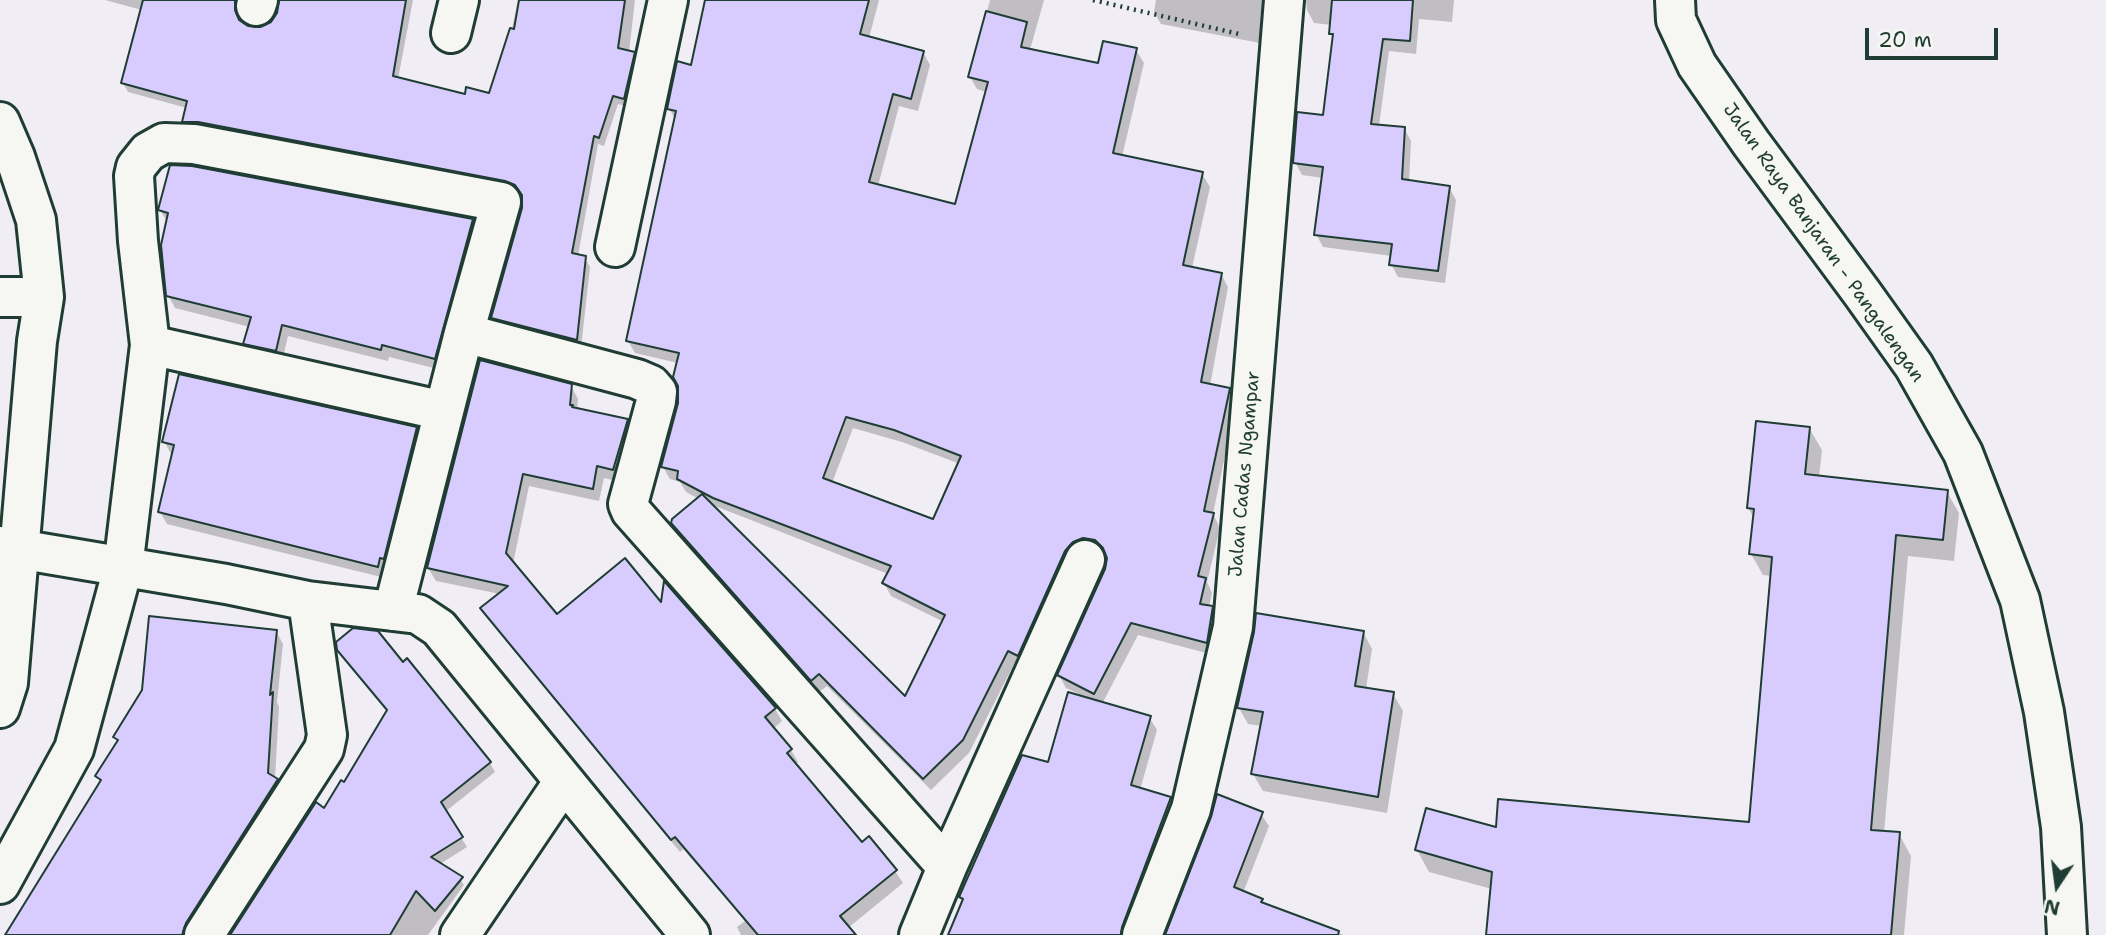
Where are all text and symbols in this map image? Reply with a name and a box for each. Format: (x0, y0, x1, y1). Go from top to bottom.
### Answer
scale bar (1868, 14, 2001, 58)
text: 20 m (1878, 26, 1932, 54)
street label: Jalan Raya Banjaran - Pangalengan (1717, 99, 1929, 387)
street label: Jalan Cadas Ngampar (1225, 370, 1265, 578)
north arrow (2022, 851, 2092, 921)
text: N (2042, 893, 2062, 921)

